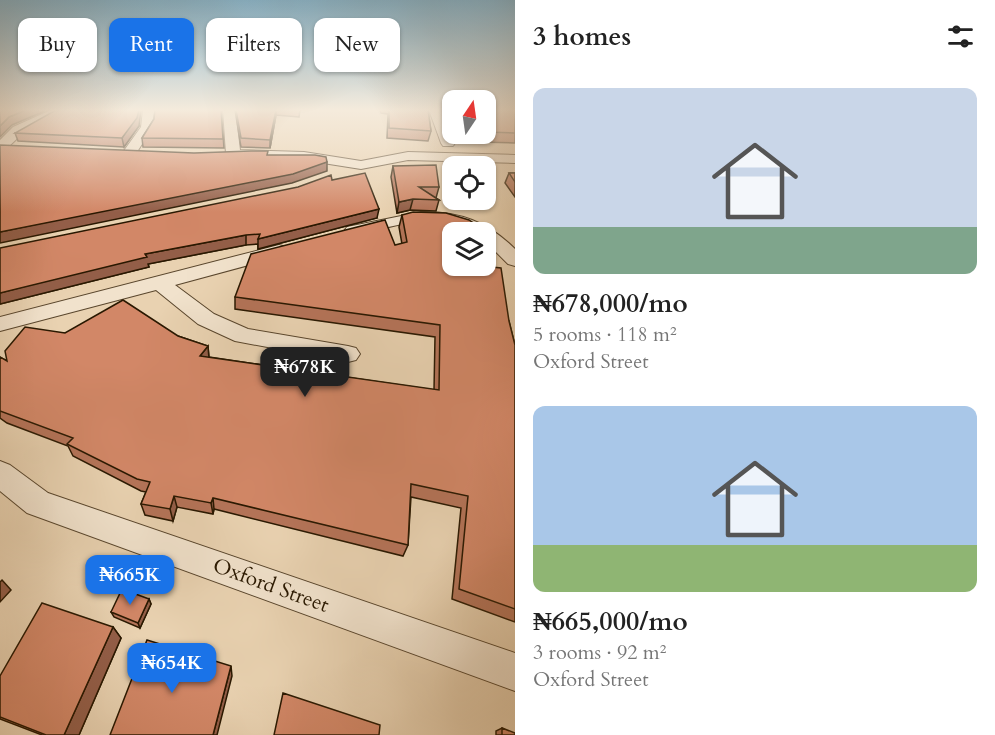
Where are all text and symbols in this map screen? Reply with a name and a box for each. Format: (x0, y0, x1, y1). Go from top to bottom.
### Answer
chip: Buy (18, 18, 97, 72)
chip: Rent (109, 18, 194, 72)
chip: Filters (206, 18, 302, 72)
chip: New (314, 18, 400, 72)
text: 3 homes (533, 19, 631, 54)
icon: filters (944, 20, 977, 53)
north arrow (442, 90, 496, 144)
map controls (442, 90, 496, 276)
icon: home (701, 127, 809, 235)
button: locate (442, 156, 496, 210)
button: layers (442, 222, 496, 276)
text: ₦678,000/mo (533, 286, 688, 321)
text: 5 rooms · 118 m² (533, 321, 677, 348)
pin: ₦678K (263, 347, 347, 398)
text: Oxford Street (533, 348, 649, 375)
text: ₦678K (274, 353, 336, 380)
icon: home (701, 445, 809, 553)
street label: Oxford Street (209, 551, 333, 620)
pin: ₦665K (88, 555, 172, 606)
text: ₦665K (99, 561, 161, 588)
text: ₦665,000/mo (533, 604, 688, 639)
text: 3 rooms · 92 m² (533, 639, 666, 666)
pin: ₦654K (130, 643, 214, 694)
text: ₦654K (141, 649, 203, 676)
text: Oxford Street (533, 666, 649, 693)

